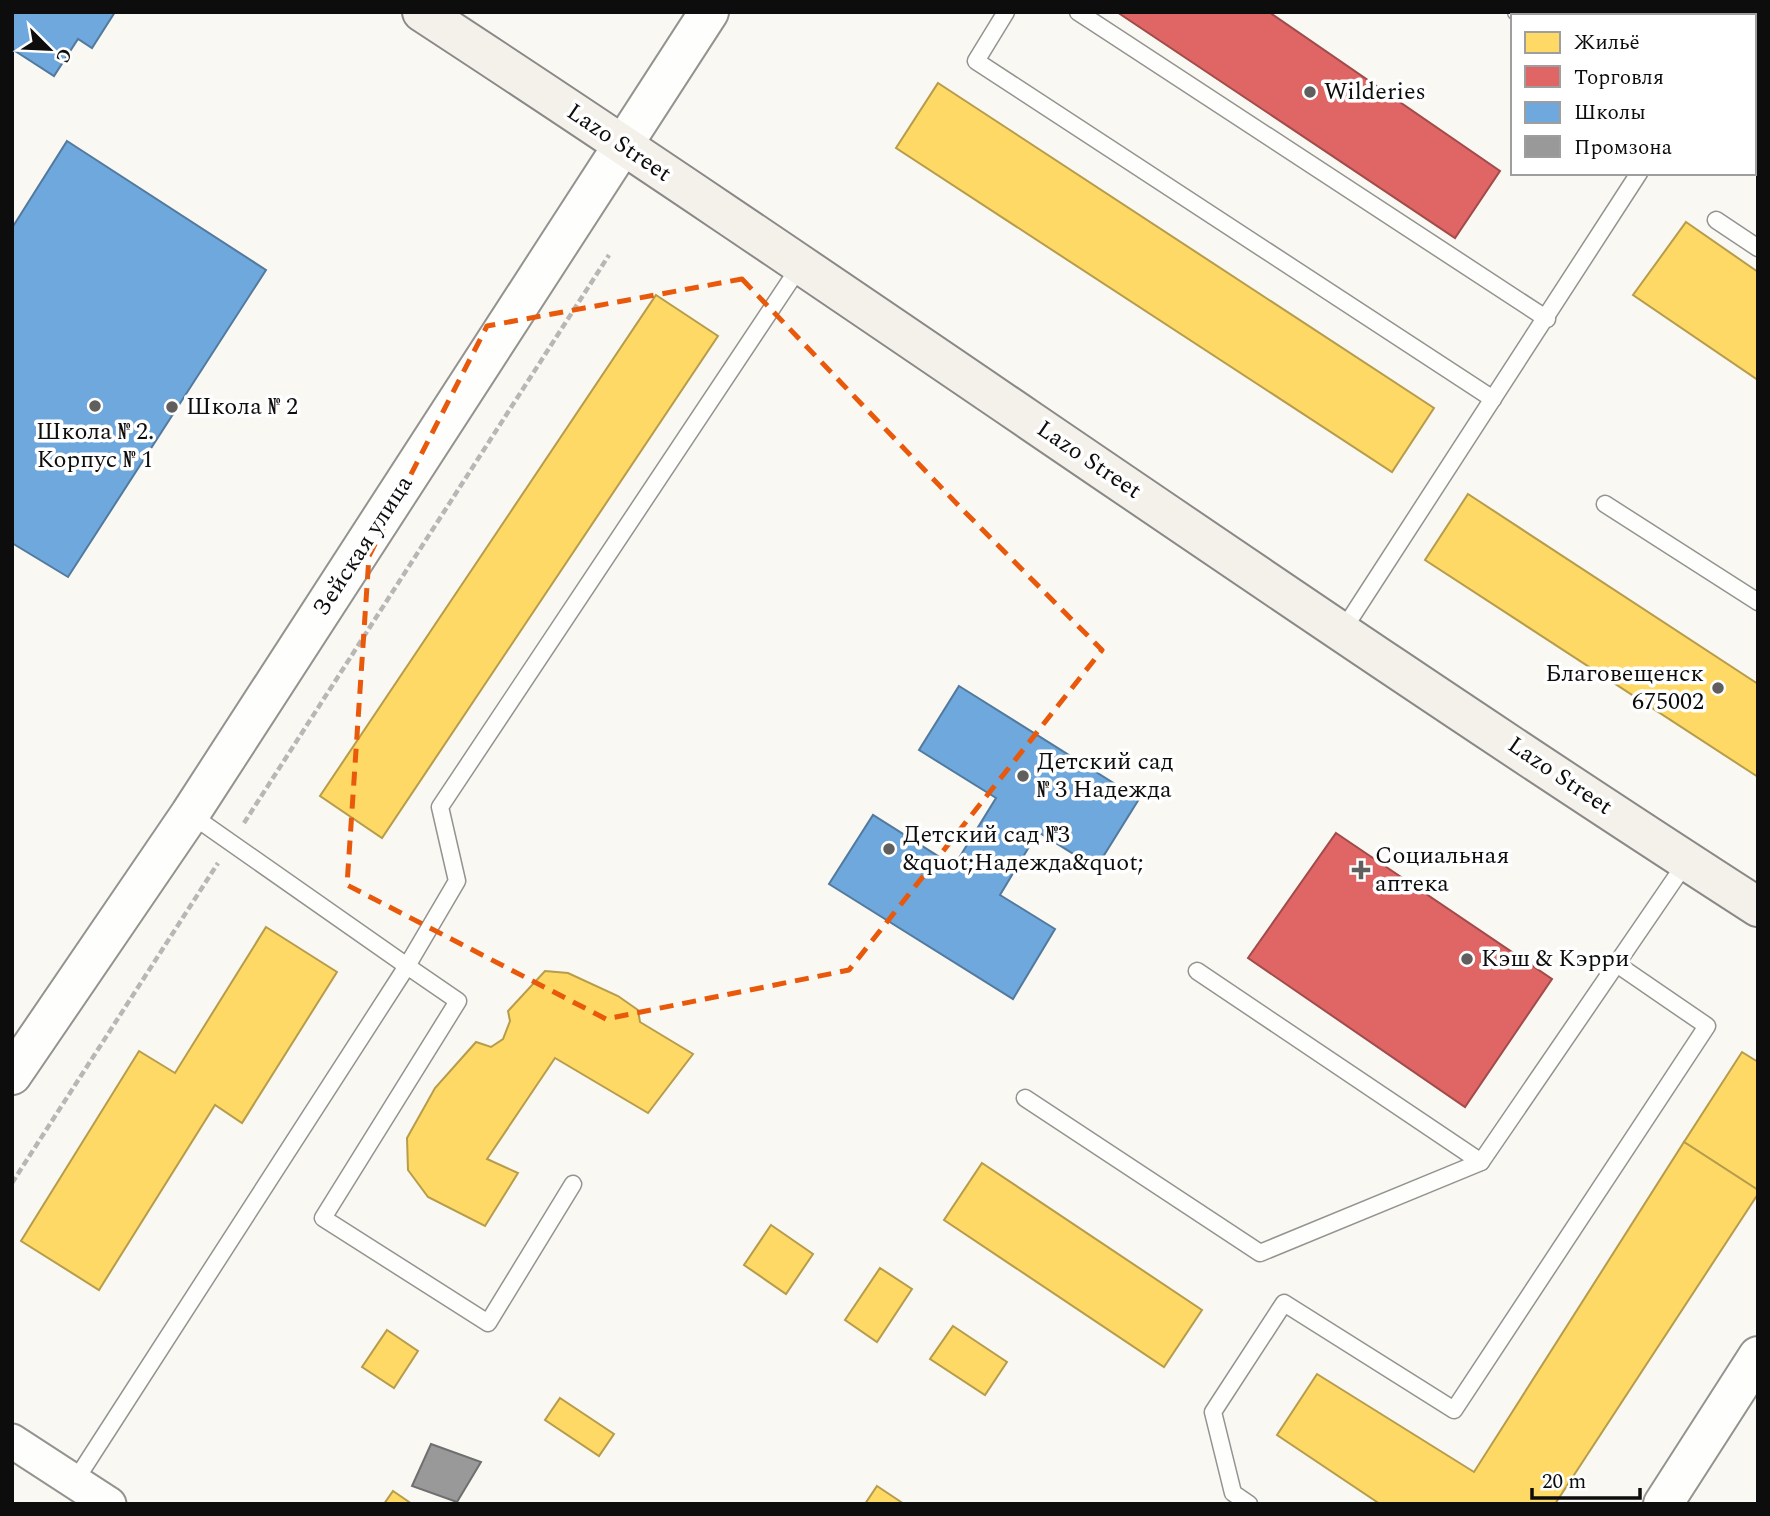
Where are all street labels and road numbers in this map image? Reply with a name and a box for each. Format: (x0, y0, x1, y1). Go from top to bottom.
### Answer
street label: Lazo Street (559, 95, 679, 191)
street label: Lazo Street (1029, 412, 1149, 508)
street label: Зейская улица (304, 468, 422, 624)
street label: Lazo Street (1500, 728, 1620, 824)

